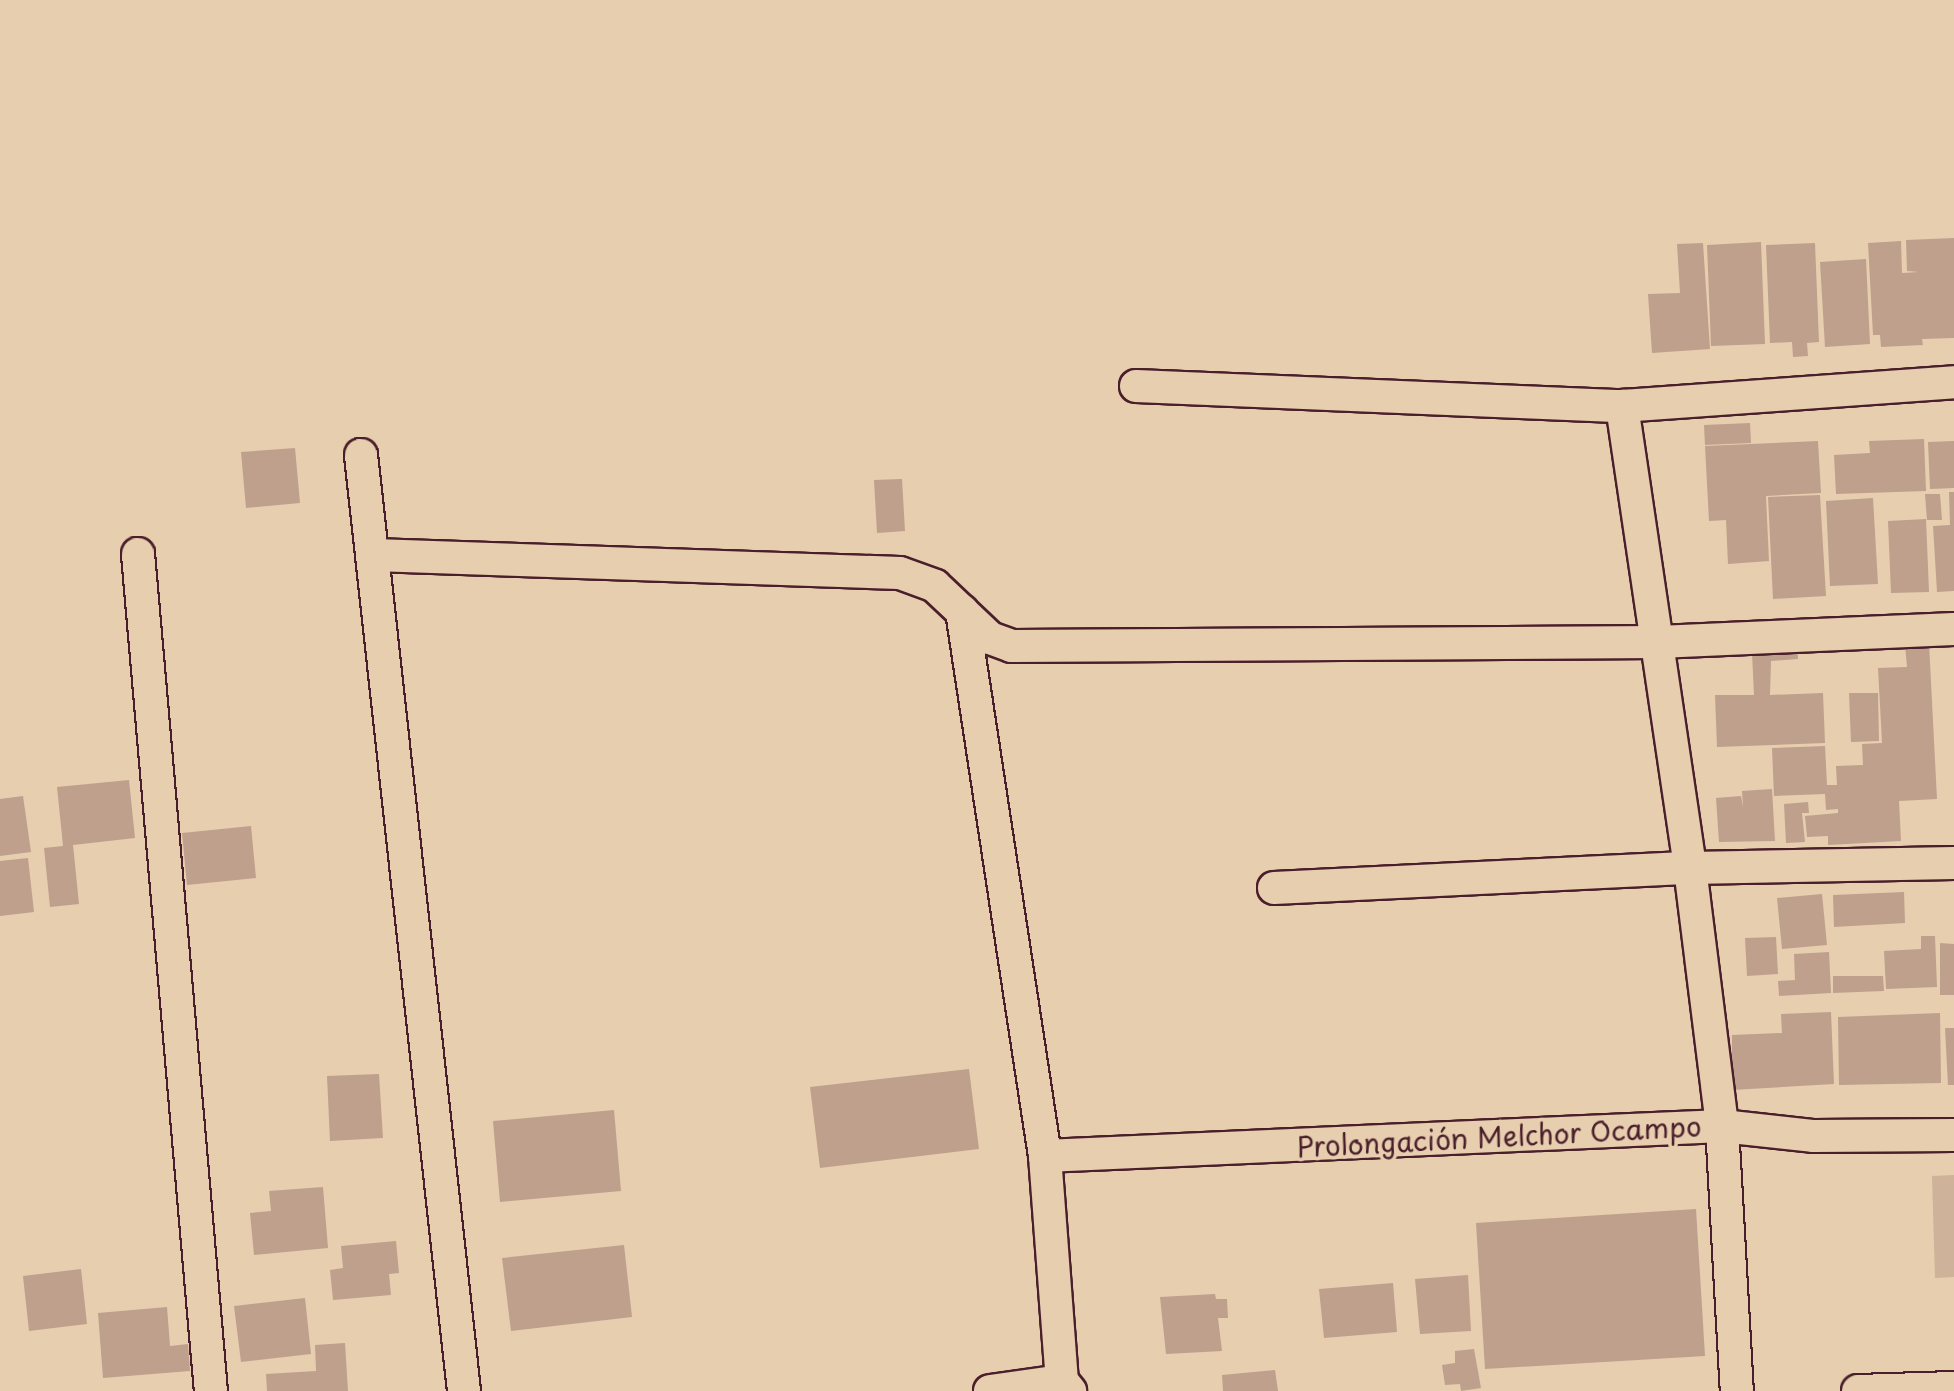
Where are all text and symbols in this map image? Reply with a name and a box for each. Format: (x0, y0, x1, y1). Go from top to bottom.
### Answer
street label: Prolongación Melchor Ocampo (1295, 1109, 1703, 1163)

